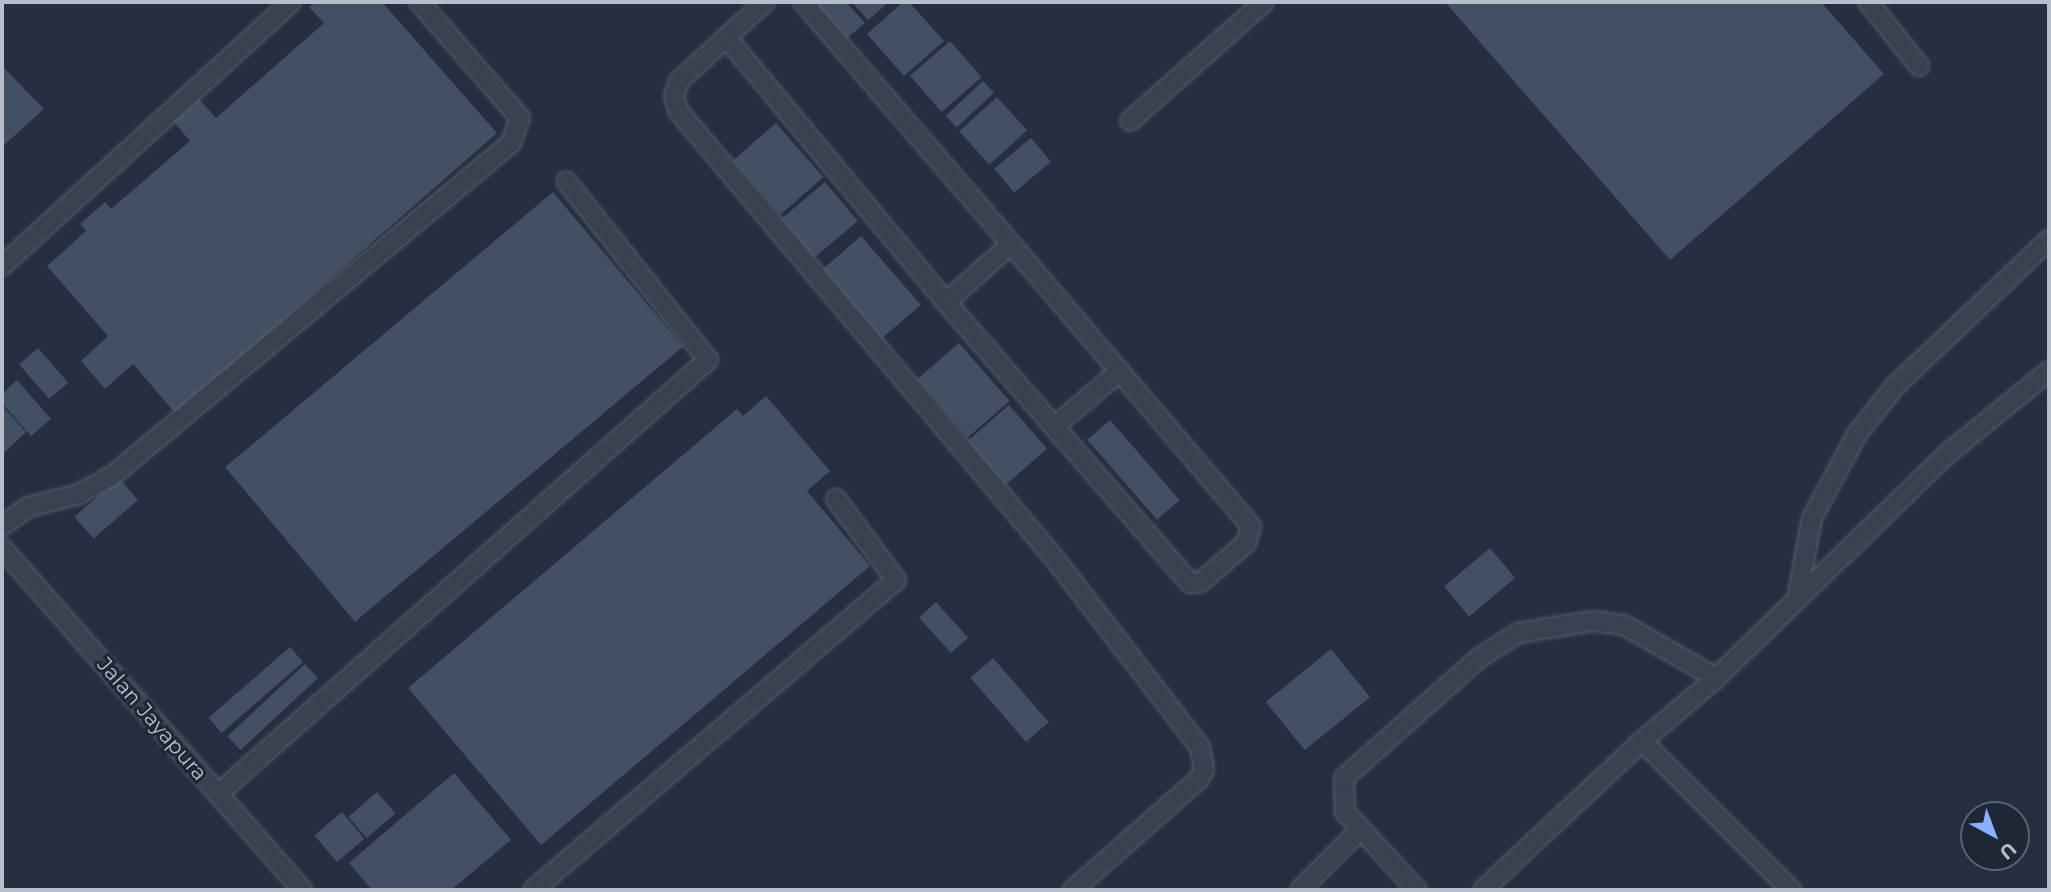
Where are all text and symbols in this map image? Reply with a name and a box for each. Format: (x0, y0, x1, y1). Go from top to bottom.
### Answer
street label: Jalan Jayapura (92, 652, 212, 786)
north arrow (1960, 801, 2030, 871)
text: U (1995, 837, 2021, 864)

